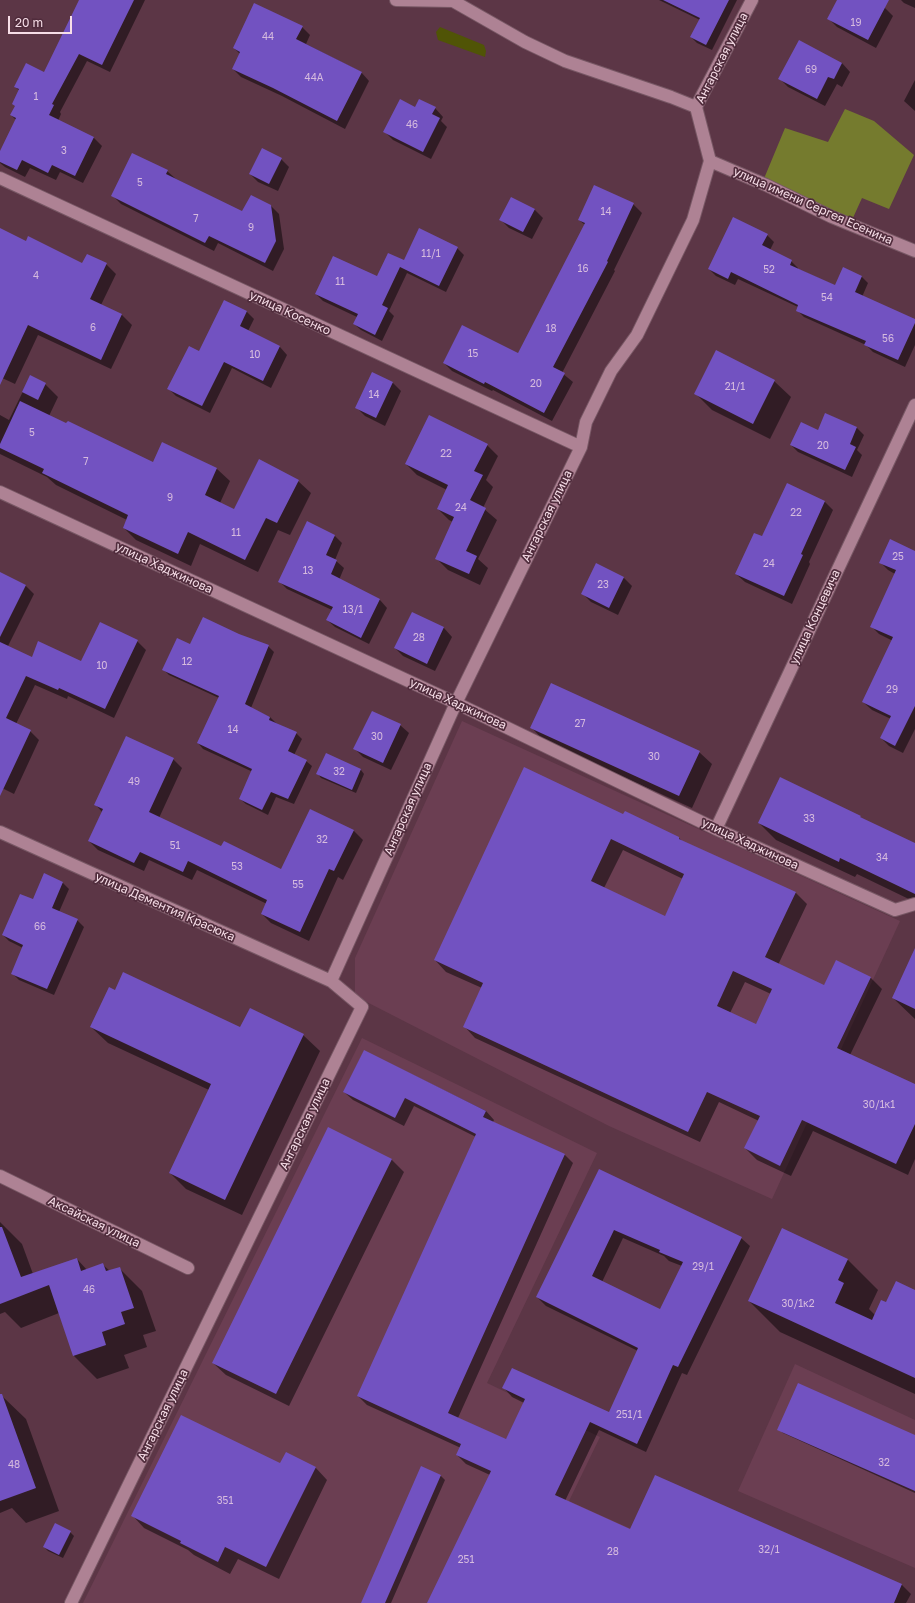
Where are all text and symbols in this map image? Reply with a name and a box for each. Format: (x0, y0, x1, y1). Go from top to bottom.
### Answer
scale bar (10, 8, 74, 34)
street label: Ангарская улица (693, 10, 751, 106)
text: 20 m (15, 15, 43, 30)
house number: 19 (851, 17, 861, 29)
house number: 44 (262, 31, 274, 43)
house number: 69 (805, 64, 817, 76)
house number: 44А (305, 72, 323, 84)
house number: 1 (34, 91, 38, 103)
house number: 46 (406, 119, 418, 131)
house number: 3 (61, 145, 67, 157)
street label: улица имени Сергея Есенина (731, 164, 895, 248)
house number: 5 (137, 177, 143, 189)
house number: 14 (601, 206, 611, 218)
house number: 7 (193, 213, 199, 225)
house number: 9 (248, 222, 254, 234)
house number: 11/1 (421, 248, 441, 260)
house number: 16 (578, 263, 588, 275)
house number: 52 (763, 264, 775, 276)
house number: 4 (33, 270, 39, 282)
house number: 11 (335, 276, 345, 288)
street label: улица Косенко (247, 288, 333, 338)
house number: 54 (821, 292, 833, 304)
house number: 6 (90, 322, 96, 334)
house number: 18 (546, 323, 556, 335)
house number: 56 (882, 333, 894, 345)
house number: 15 (468, 348, 478, 360)
house number: 10 (249, 349, 261, 361)
house number: 20 (530, 378, 542, 390)
house number: 21/1 (725, 381, 745, 393)
house number: 14 (369, 389, 379, 401)
house number: 5 (29, 427, 35, 439)
house number: 20 (817, 440, 829, 452)
house number: 22 (440, 448, 452, 460)
house number: 7 (83, 456, 89, 468)
street label: Ангарская улица (519, 468, 575, 564)
house number: 9 (167, 492, 173, 504)
house number: 24 (455, 502, 467, 514)
house number: 22 (790, 507, 802, 519)
house number: 11 (231, 527, 241, 539)
street label: улица Хаджинова (113, 539, 215, 597)
house number: 25 (892, 551, 904, 563)
house number: 24 (763, 558, 775, 570)
house number: 13 (303, 565, 313, 577)
street label: улица Концевича (787, 567, 843, 667)
house number: 23 (597, 579, 609, 591)
house number: 13/1 (343, 604, 363, 616)
house number: 28 (413, 632, 425, 644)
house number: 12 (182, 656, 192, 668)
house number: 10 (96, 660, 108, 672)
street label: улица Хаджинова (407, 675, 509, 733)
house number: 29 (886, 684, 898, 696)
house number: 27 (574, 718, 586, 730)
house number: 14 (228, 724, 238, 736)
house number: 30 (371, 731, 383, 743)
house number: 30 (648, 751, 660, 763)
street label: Ангарская улица (381, 760, 435, 858)
house number: 32 (333, 766, 345, 778)
house number: 49 (128, 776, 140, 788)
house number: 33 (803, 813, 815, 825)
street label: улица Хаджинова (699, 815, 801, 873)
house number: 32 (316, 834, 328, 846)
house number: 51 (170, 840, 180, 852)
house number: 34 (876, 852, 888, 864)
house number: 53 (231, 861, 243, 873)
street label: улица Дементия Красюка (93, 870, 237, 944)
house number: 55 (292, 879, 304, 891)
house number: 66 (34, 921, 46, 933)
street label: Ангарская улица (277, 1076, 333, 1172)
house number: 30/1к1 (863, 1099, 895, 1111)
street label: Аксайская улица (46, 1194, 142, 1250)
house number: 29/1 (692, 1261, 714, 1273)
house number: 46 (83, 1284, 95, 1296)
house number: 30/1к2 (781, 1298, 815, 1310)
street label: Ангарская улица (135, 1367, 191, 1463)
house number: 251/1 (616, 1409, 642, 1421)
house number: 32 (878, 1457, 890, 1469)
house number: 48 (8, 1459, 20, 1471)
house number: 351 (217, 1495, 233, 1507)
house number: 32/1 (758, 1544, 780, 1556)
house number: 28 (607, 1546, 619, 1558)
house number: 251 (458, 1554, 474, 1566)

